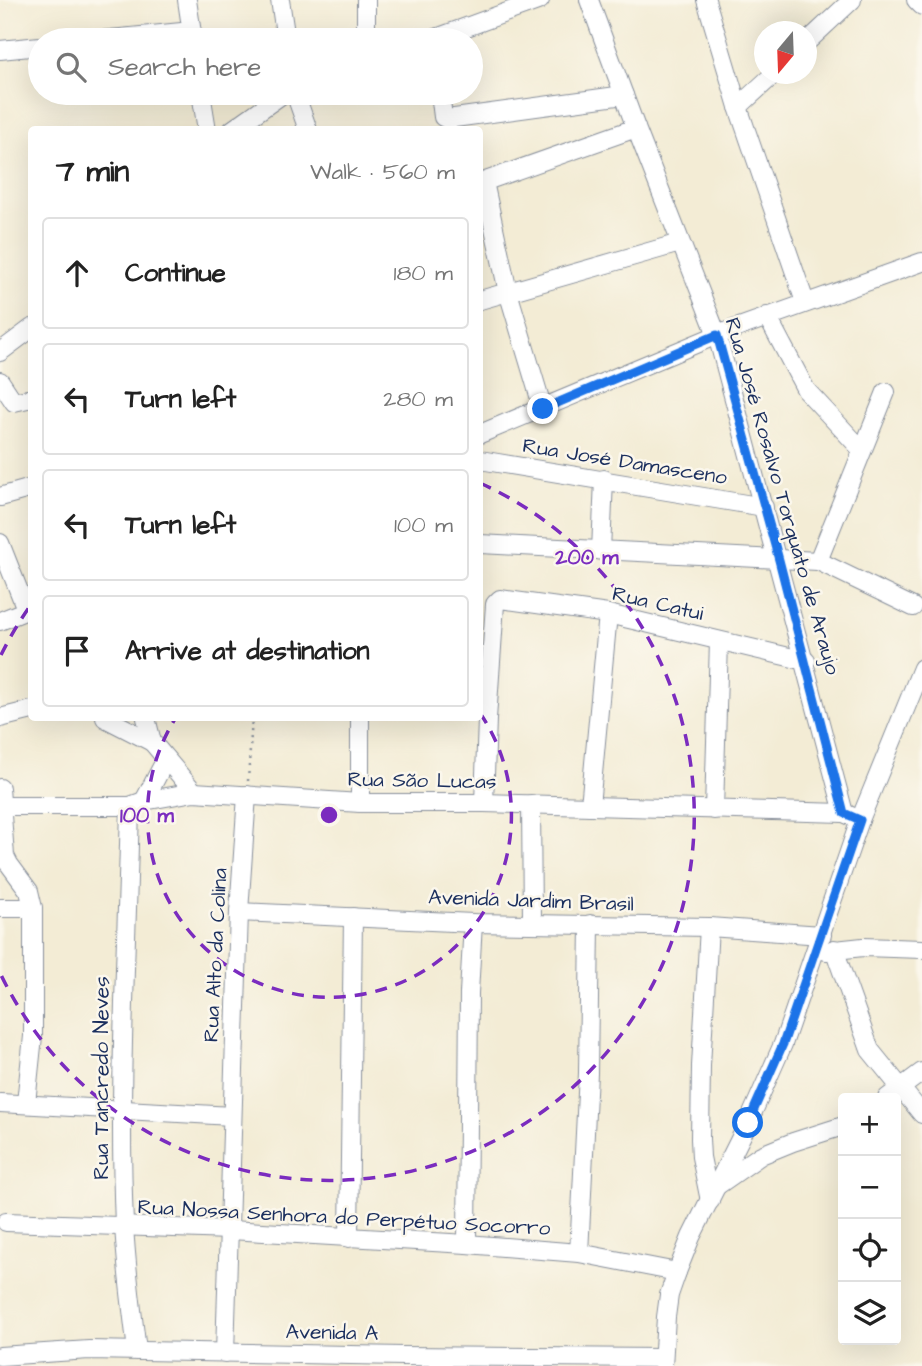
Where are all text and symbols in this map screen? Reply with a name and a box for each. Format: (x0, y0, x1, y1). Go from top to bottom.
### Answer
north arrow (754, 21, 817, 84)
search box (28, 28, 483, 105)
icon: search (52, 48, 90, 86)
text: Search here (108, 49, 261, 85)
text: 7 min (56, 151, 129, 193)
text: Walk · 560 m (310, 156, 455, 188)
icon: ahead (58, 254, 96, 292)
text: Continue (125, 255, 226, 291)
text: 180 m (394, 257, 453, 289)
street label: Rua José Rosalvo Torquato de Araujo (718, 314, 848, 678)
icon: left (58, 380, 96, 418)
text: Turn left (125, 381, 236, 417)
text: 280 m (383, 383, 453, 415)
route end (527, 393, 558, 424)
street label: Rua José Damasceno (521, 431, 729, 492)
icon: left (58, 506, 96, 544)
text: Turn left (125, 507, 236, 543)
text: 100 m (394, 509, 453, 541)
text: 200 m (554, 543, 619, 572)
street label: Rua Catui (610, 579, 706, 628)
icon: arrive (58, 632, 96, 670)
text: Arrive at destination (125, 633, 370, 669)
street label: Rua São Lucas (347, 765, 497, 796)
text: 100 m (120, 801, 175, 830)
centre of rings (317, 803, 341, 827)
street label: Rua Alto da Colina (196, 867, 235, 1043)
street label: Avenida Jardim Brasil (428, 882, 634, 919)
street label: Rua Tancredo Neves (87, 976, 116, 1180)
map controls (838, 1093, 901, 1345)
button: + (838, 1093, 901, 1156)
route start (732, 1107, 763, 1138)
button: − (838, 1156, 901, 1219)
street label: Rua Nossa Senhora do Perpétuo Socorro (137, 1192, 551, 1244)
button: locate (838, 1219, 901, 1282)
button: layers (838, 1282, 901, 1345)
street label: Avenida A (285, 1317, 379, 1348)

